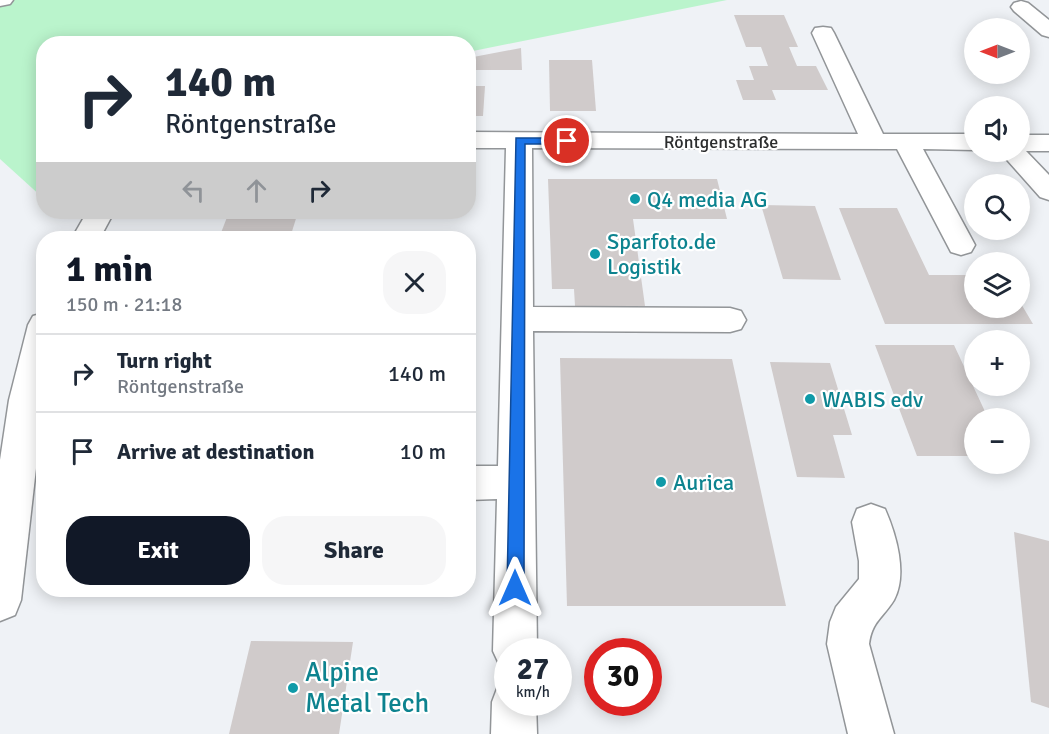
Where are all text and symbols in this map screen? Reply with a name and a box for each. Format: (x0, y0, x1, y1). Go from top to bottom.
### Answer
north arrow (964, 18, 1030, 84)
map controls (964, 18, 1030, 474)
text: 140 m (165, 57, 276, 108)
icon: right (66, 60, 144, 138)
button: sound (964, 96, 1030, 162)
text: Röntgenstraße (165, 108, 337, 141)
pin (541, 115, 592, 166)
icon: arrive (550, 124, 583, 157)
street label: Röntgenstraße (664, 131, 778, 153)
icon: left (177, 174, 210, 207)
icon: ahead (240, 174, 273, 207)
icon: right (303, 174, 336, 207)
button: search (964, 174, 1030, 240)
place label: Q4 media AG (647, 186, 767, 213)
marker: Q4 media AG (628, 192, 642, 206)
place label: Sparfoto.de Logistik (607, 228, 716, 280)
text: 1 min (66, 247, 153, 292)
marker: Sparfoto.de Logistik (588, 247, 602, 261)
button: close (383, 251, 446, 314)
button: layers (964, 252, 1030, 318)
text: 150 m · 21:18 (66, 292, 182, 317)
button: + (964, 330, 1030, 396)
text: Turn right (117, 347, 212, 374)
icon: right (66, 357, 99, 390)
text: 140 m (388, 360, 446, 387)
text: Röntgenstraße (117, 374, 244, 399)
place label: WABIS edv (822, 386, 923, 413)
marker: WABIS edv (803, 392, 817, 406)
button: − (964, 408, 1030, 474)
icon: arrive (66, 435, 99, 468)
text: Arrive at destination (117, 438, 314, 465)
text: 10 m (400, 438, 446, 465)
place label: Aurica (673, 469, 734, 496)
marker: Aurica (654, 475, 668, 489)
button: Exit (66, 516, 250, 585)
button: Share (262, 516, 446, 585)
position arrow (483, 556, 547, 620)
speed limit sign: 30 (584, 638, 662, 716)
text: 27 (517, 651, 549, 688)
place label: Alpine Metal Tech (305, 656, 429, 720)
marker: Alpine Metal Tech (286, 681, 300, 695)
text: km/h (516, 683, 550, 701)

